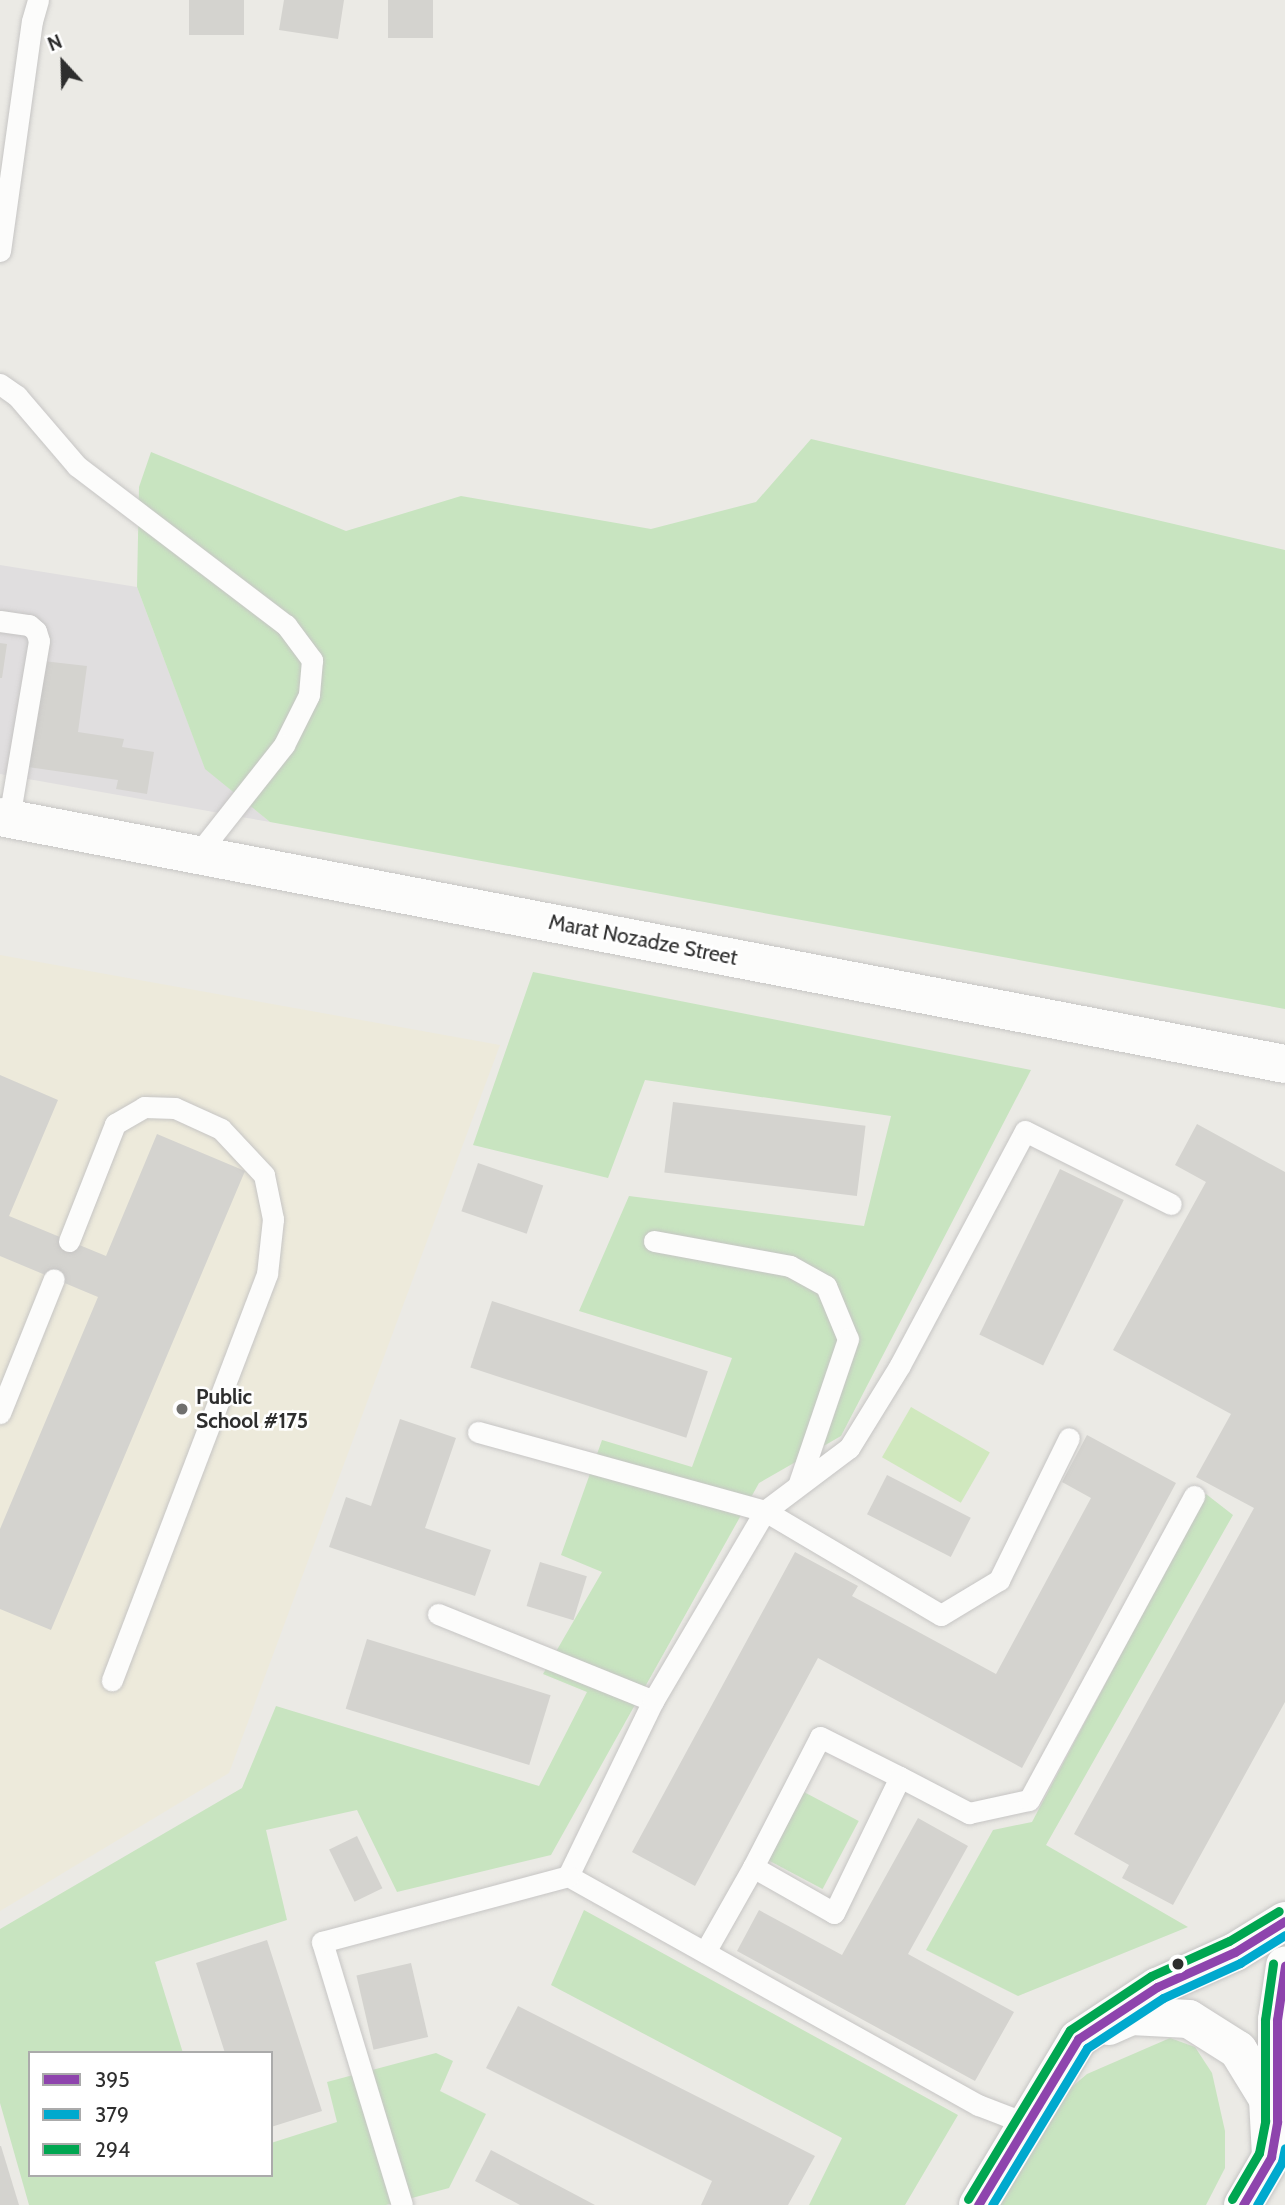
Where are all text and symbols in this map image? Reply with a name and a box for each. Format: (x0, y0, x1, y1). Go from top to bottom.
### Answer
north arrow (28, 28, 98, 98)
text: N (44, 30, 65, 56)
street label: Marat Nozadze Street (546, 909, 740, 971)
place label: Public School #175 (196, 1384, 308, 1434)
marker: Public School #175 (174, 1401, 190, 1417)
unlabelled marker (1171, 1957, 1185, 1971)
legend (28, 2051, 273, 2177)
text: 395 (95, 2067, 130, 2092)
text: 379 (95, 2102, 129, 2127)
text: 294 (95, 2137, 130, 2162)

